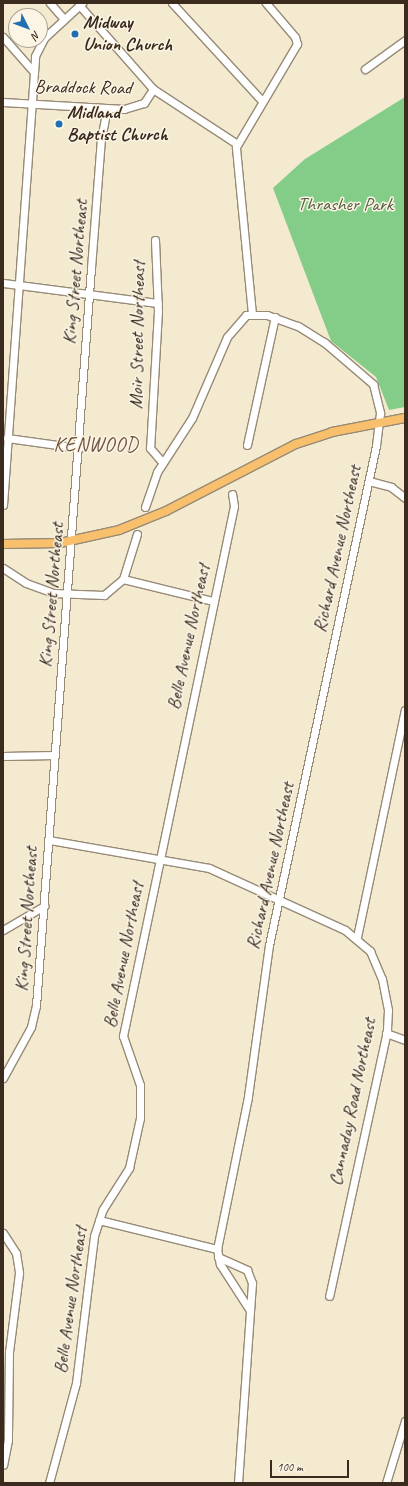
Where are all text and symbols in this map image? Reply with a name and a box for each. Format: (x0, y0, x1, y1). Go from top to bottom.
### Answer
north arrow (8, 8, 48, 48)
place label: Midway Union Church (83, 12, 173, 56)
text: N (29, 28, 44, 43)
marker: Midway Union Church (70, 29, 80, 39)
street label: Braddock Road (34, 76, 132, 100)
place label: Midland Baptist Church (67, 102, 168, 146)
marker: Midland Baptist Church (54, 119, 64, 129)
park label: Thrasher Park (297, 194, 393, 216)
street label: King Street Northeast (58, 198, 94, 346)
street label: Moir Street Northeast (125, 261, 151, 409)
district label: KENWOOD (54, 432, 138, 456)
street label: Richard Avenue Northeast (309, 463, 367, 635)
street label: King Street Northeast (34, 521, 70, 669)
street label: Belle Avenue Northeast (162, 562, 216, 712)
street label: Richard Avenue Northeast (242, 780, 300, 952)
street label: King Street Northeast (11, 846, 43, 992)
street label: Belle Avenue Northeast (99, 880, 149, 1030)
street label: Cannaday Road Northeast (324, 1016, 382, 1188)
street label: Belle Avenue Northeast (49, 1225, 93, 1375)
scale bar (272, 1452, 351, 1478)
text: 100 m (277, 1459, 303, 1475)

